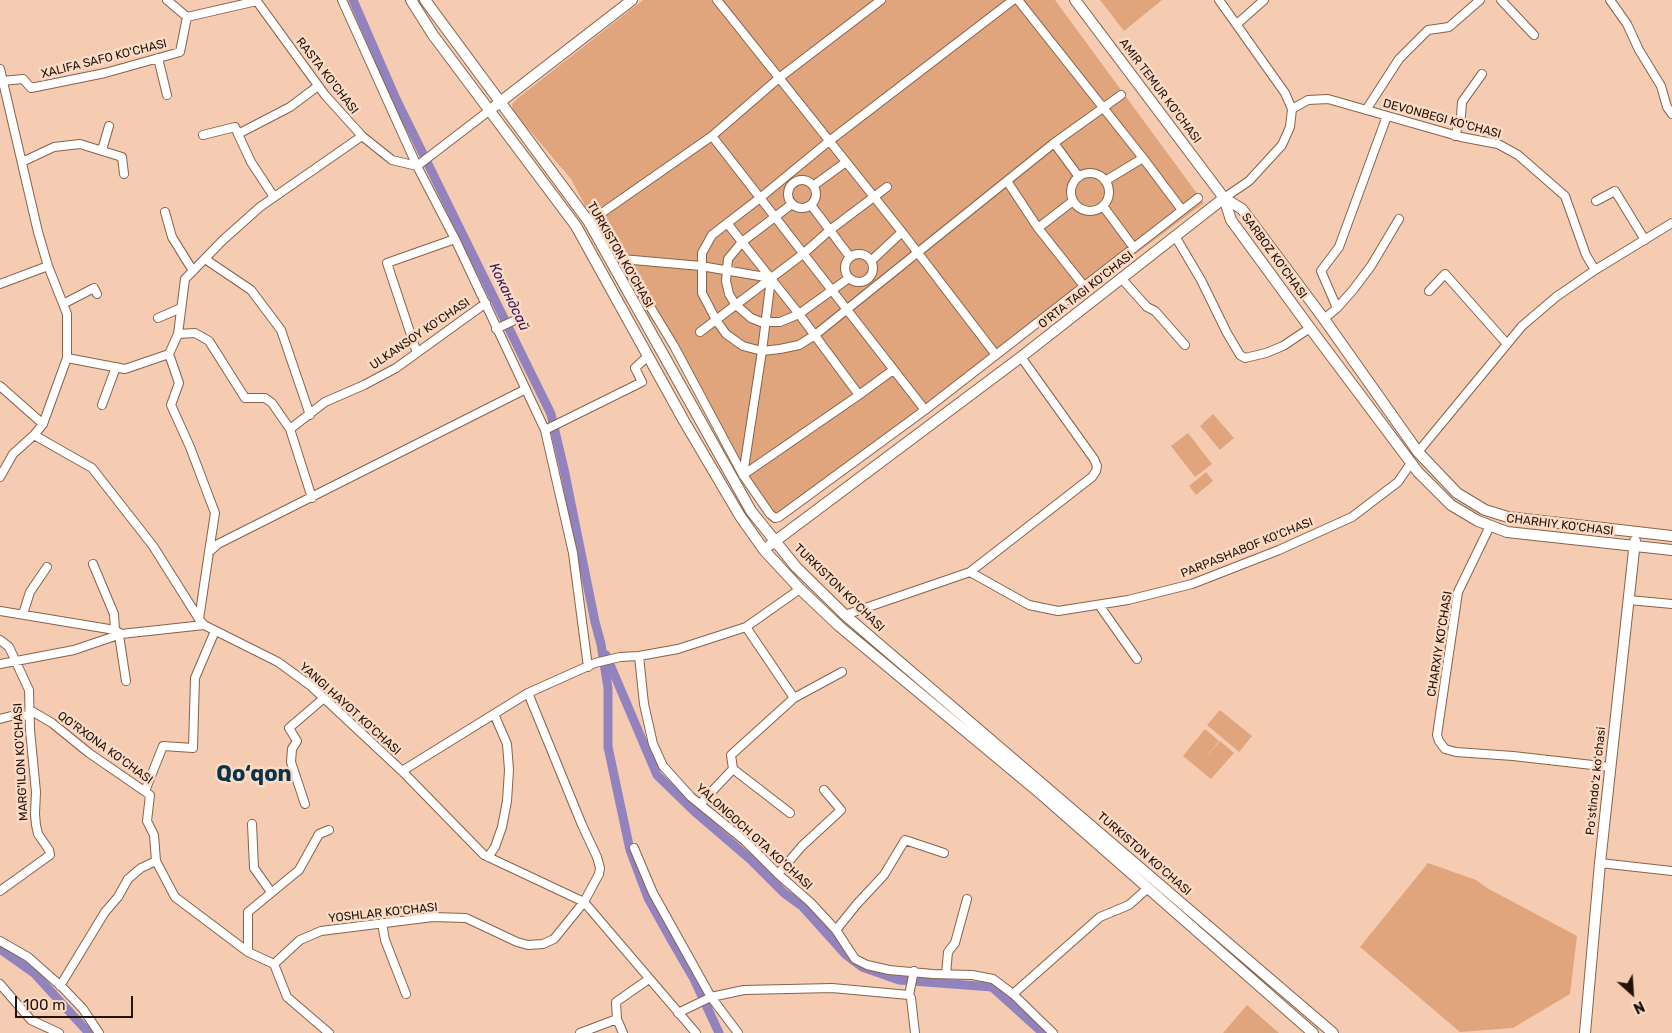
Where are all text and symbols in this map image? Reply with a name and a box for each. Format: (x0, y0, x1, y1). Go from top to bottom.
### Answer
street label: RASTA KO'CHASI (293, 35, 361, 117)
street label: XALIFA SAFO KO'CHASI (40, 36, 168, 82)
street label: AMIR TEMUR KO'CHASI (1116, 36, 1204, 146)
street label: DEVONBEGI KO'CHASI (1381, 96, 1503, 142)
street label: TURKISTON KO'CHASI (584, 199, 656, 311)
street label: SARBOZ KO'CHASI (1238, 210, 1310, 302)
street label: O'RTA TAGI KO'CHASI (1036, 248, 1136, 332)
water label: Кокандсай (485, 260, 533, 334)
street label: ULKANSOY KO'CHASI (367, 295, 473, 373)
street label: CHARHIY KO'CHASI (1506, 511, 1614, 539)
street label: PARPASHABOF KO'CHASI (1179, 515, 1315, 581)
street label: TURKISTON KO'CHASI (791, 541, 887, 635)
street label: CHARXIY KO'CHASI (1425, 590, 1455, 698)
street label: YANGI HAYOT KO'CHASI (296, 660, 404, 758)
street label: MARG'ILON KO'CHASI (11, 703, 31, 821)
street label: QO'RXONA KO'CHASI (55, 709, 155, 787)
street label: Poʻstindoʻz koʻchasi (1583, 726, 1609, 836)
district label: Qo‘qon (216, 762, 292, 788)
street label: YALONGOCH OTA KO'CHASI (693, 781, 815, 893)
street label: TURKISTON KO'CHASI (1094, 809, 1194, 899)
street label: YOSHLAR KO'CHASI (328, 900, 438, 926)
north arrow (1607, 968, 1657, 1018)
scale bar (18, 986, 135, 1018)
text: 100 m (23, 996, 65, 1014)
text: N (1631, 997, 1647, 1017)

